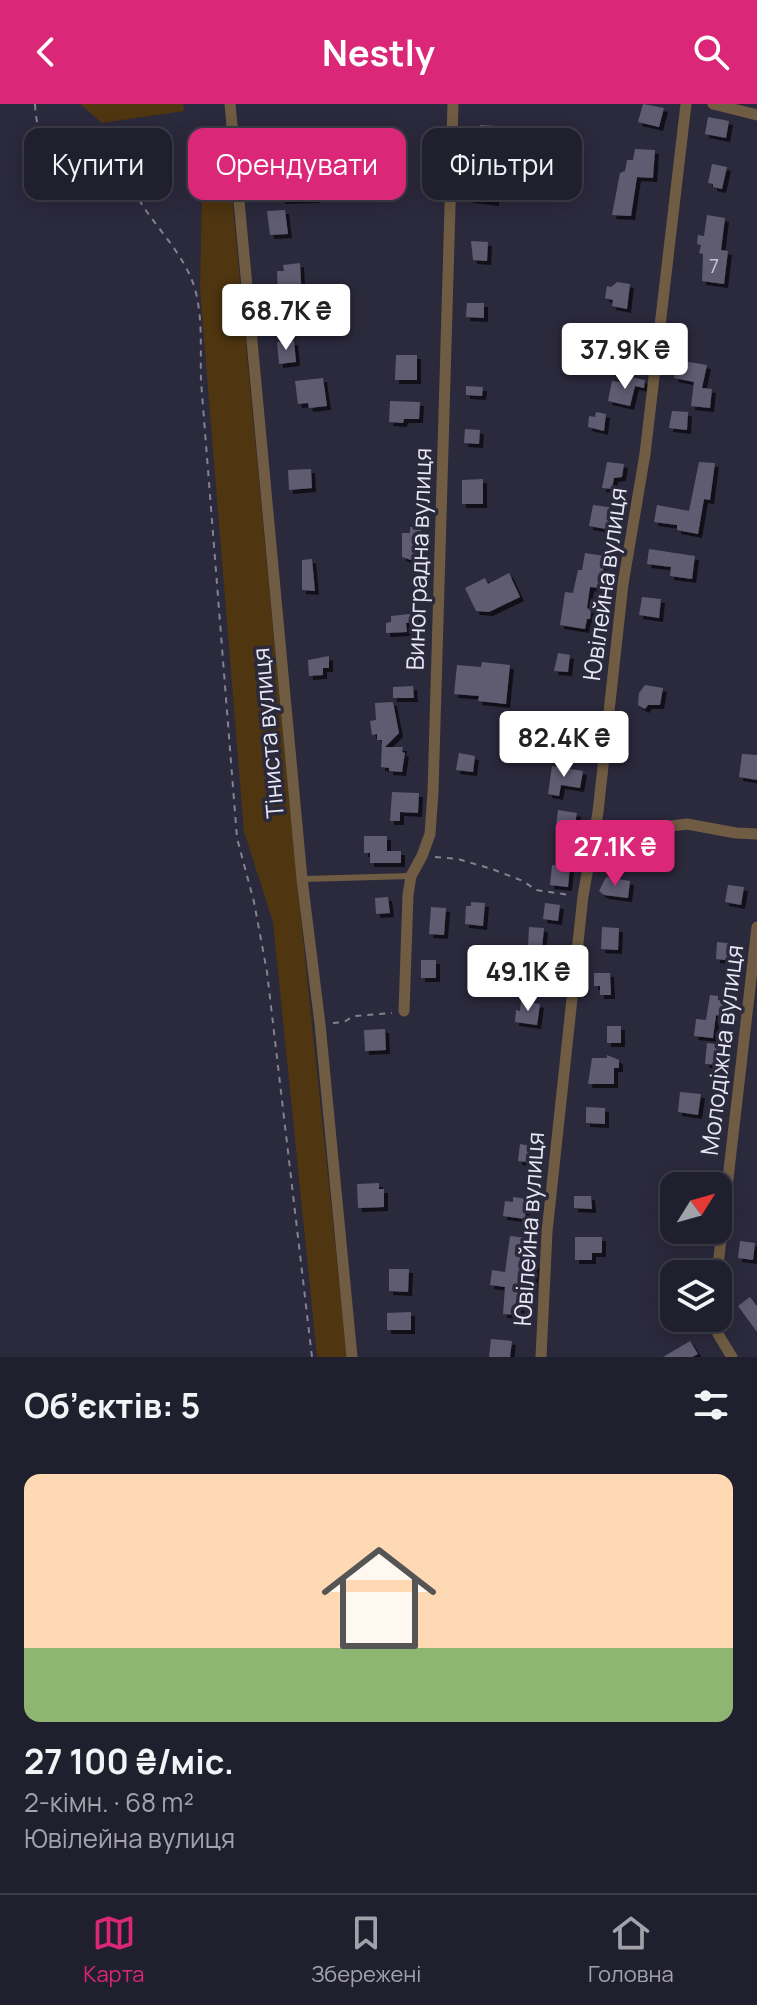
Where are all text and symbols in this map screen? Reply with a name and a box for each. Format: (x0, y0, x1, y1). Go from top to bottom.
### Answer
text: Nestly (322, 28, 435, 77)
icon: back (24, 30, 68, 74)
icon: search (689, 30, 733, 74)
chip: Купити (24, 128, 172, 200)
chip: Орендувати (188, 128, 406, 200)
chip: Фільтри (422, 128, 582, 200)
house number: 7 (709, 252, 719, 279)
pin: 68.7K ₴ (212, 284, 360, 352)
text: 68.7K ₴ (240, 292, 332, 328)
pin: 37.9K ₴ (551, 323, 699, 391)
text: 37.9K ₴ (580, 331, 670, 367)
street label: Виноградна вулиця (398, 447, 438, 671)
street label: Ювілейна вулиця (574, 485, 634, 683)
street label: Тіниста вулиця (243, 646, 291, 820)
pin: 82.4K ₴ (490, 711, 638, 779)
text: 82.4K ₴ (518, 719, 610, 755)
pin: 27.1K ₴ (541, 820, 689, 888)
text: 27.1K ₴ (574, 828, 656, 864)
street label: Молодіжна вулиця (692, 943, 750, 1157)
pin: 49.1K ₴ (454, 945, 602, 1013)
text: 49.1K ₴ (485, 953, 571, 989)
street label: Ювілейна вулиця (505, 1131, 551, 1327)
north arrow (660, 1172, 732, 1244)
map controls (660, 1172, 732, 1332)
button: layers (660, 1260, 732, 1332)
text: Об’єктів: 5 (24, 1382, 200, 1428)
icon: filters (689, 1383, 733, 1427)
icon: home (307, 1526, 451, 1670)
text: 27 100 ₴/міс. (24, 1738, 234, 1784)
text: 2-кімн. · 68 m² (24, 1784, 194, 1820)
text: Ювілейна вулиця (24, 1820, 235, 1856)
tab: Карта (83, 1911, 145, 1989)
tab: Збережені (311, 1911, 421, 1989)
tab: Головна (588, 1911, 674, 1989)

